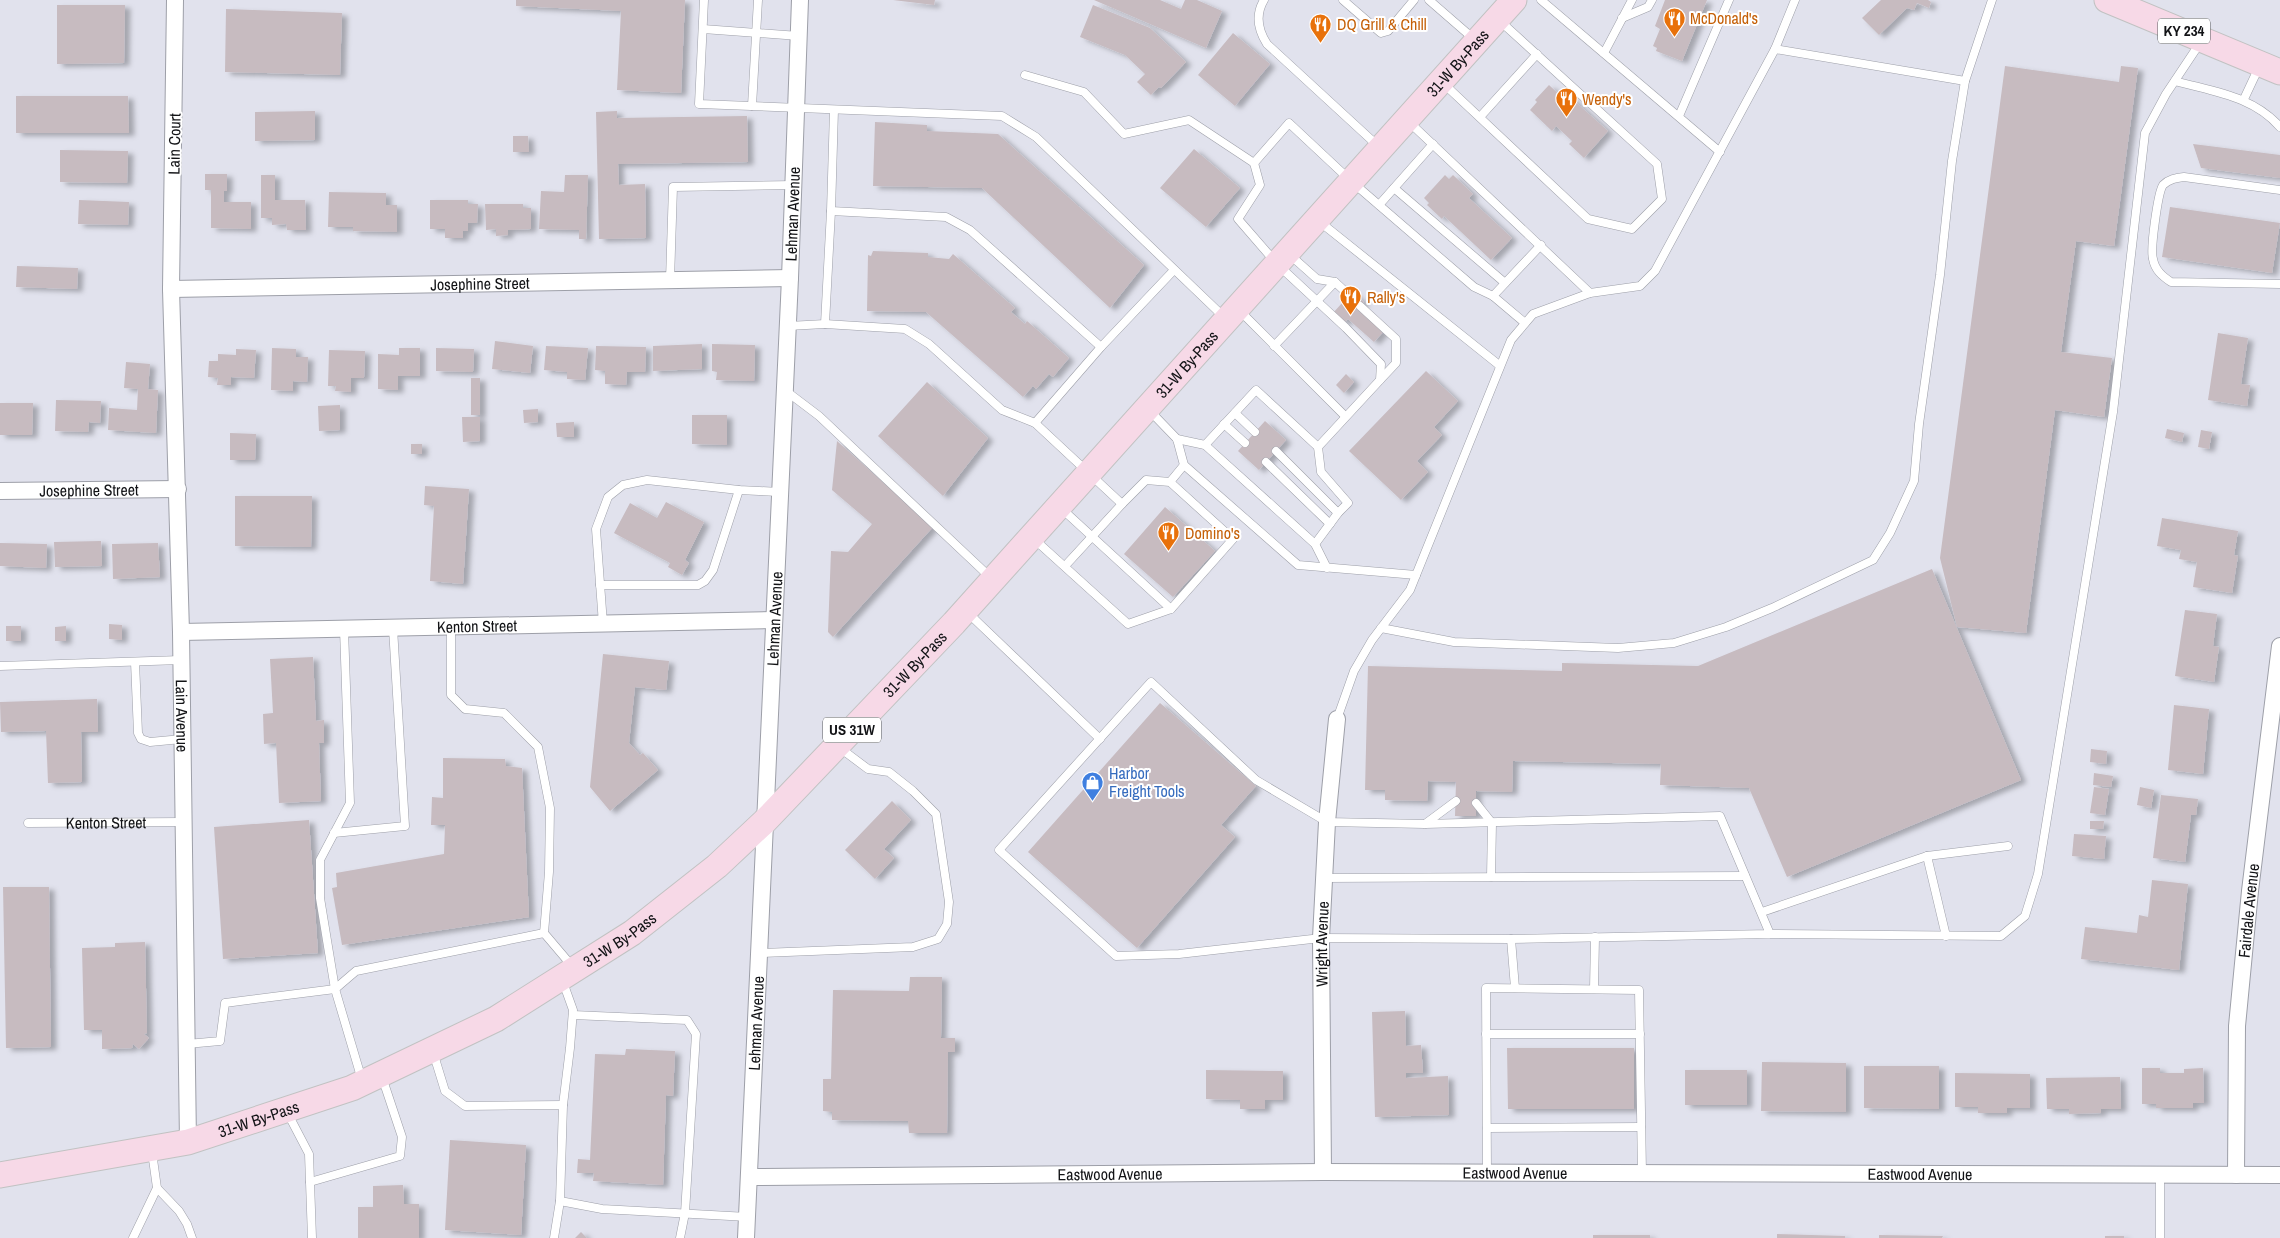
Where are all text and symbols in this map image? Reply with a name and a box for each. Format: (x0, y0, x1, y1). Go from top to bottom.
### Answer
restaurant icon: McDonald's (1662, 6, 1686, 37)
place label: McDonald's (1690, 7, 1758, 29)
restaurant icon: DQ Grill & Chill (1309, 12, 1333, 43)
place label: DQ Grill & Chill (1337, 13, 1427, 35)
road number: KY 234 (2158, 18, 2210, 44)
street label: 31-W By-Pass (1421, 24, 1494, 101)
restaurant icon: Wendy's (1554, 87, 1578, 118)
place label: Wendy's (1582, 88, 1632, 110)
street label: Lain Court (162, 113, 186, 175)
street label: Lehman Avenue (780, 166, 805, 262)
street label: Josephine Street (430, 272, 530, 295)
restaurant icon: Rally's (1339, 285, 1363, 316)
place label: Rally's (1367, 286, 1405, 308)
street label: 31-W By-Pass (1150, 326, 1223, 403)
street label: Josephine Street (39, 478, 139, 502)
restaurant icon: Domino's (1157, 521, 1181, 552)
place label: Domino's (1185, 522, 1240, 544)
street label: Lehman Avenue (761, 571, 788, 666)
street label: Kenton Street (437, 614, 518, 638)
street label: 31-W By-Pass (878, 626, 952, 702)
street label: Lain Avenue (171, 679, 194, 752)
road number: US 31W (823, 718, 881, 742)
place label: Harbor Freight Tools (1109, 762, 1185, 802)
shop icon: Harbor Freight Tools (1081, 770, 1105, 801)
street label: Kenton Street (66, 811, 147, 834)
street label: Fairdale Avenue (2233, 862, 2264, 959)
street label: Wright Avenue (1310, 901, 1334, 987)
street label: 31-W By-Pass (579, 907, 661, 972)
street label: Lehman Avenue (743, 975, 769, 1071)
street label: 31-W By-Pass (215, 1095, 302, 1142)
street label: Eastwood Avenue (1463, 1161, 1567, 1184)
street label: Eastwood Avenue (1057, 1162, 1163, 1185)
street label: Eastwood Avenue (1868, 1163, 1972, 1185)

